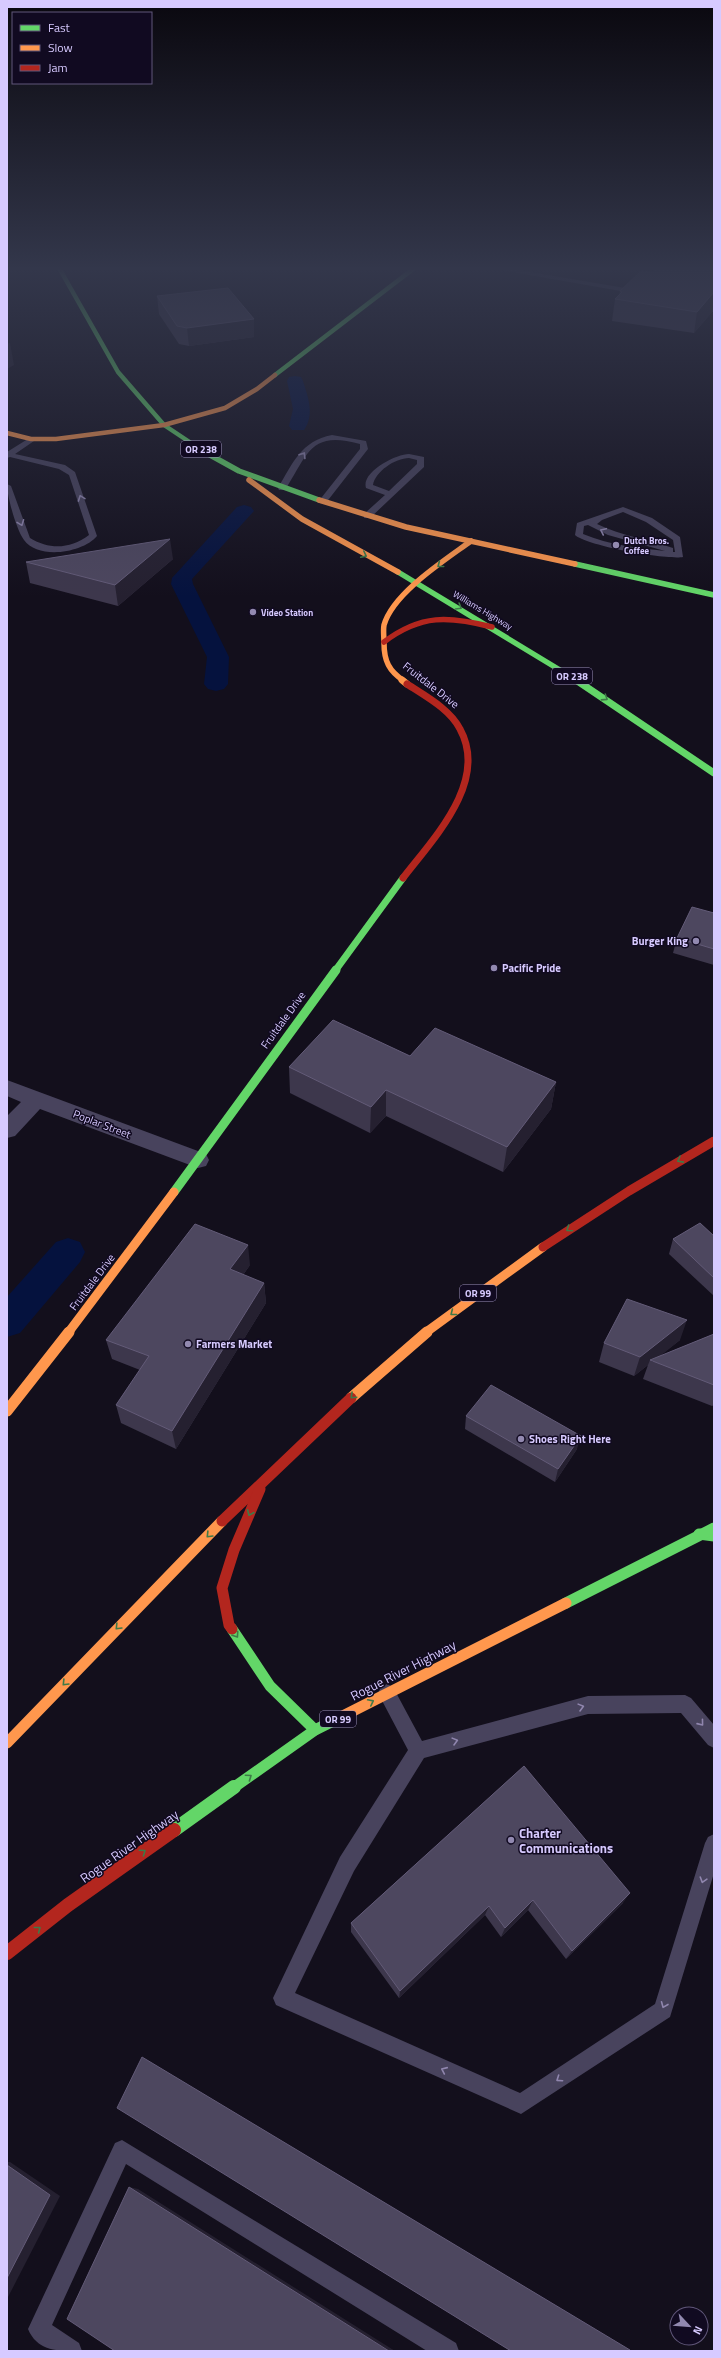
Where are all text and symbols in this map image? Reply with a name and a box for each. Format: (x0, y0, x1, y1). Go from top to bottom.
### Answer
legend (12, 12, 152, 84)
text: Fast (48, 18, 71, 37)
text: Slow (48, 38, 73, 57)
text: Jam (48, 58, 68, 77)
road number: OR 238 (181, 441, 221, 457)
one-way arrow (298, 452, 305, 459)
one-way arrow (77, 495, 85, 502)
one-way arrow (16, 519, 24, 526)
one-way arrow (600, 528, 608, 536)
place label: Dutch Bros. Coffee (624, 534, 669, 557)
marker: Dutch Bros. Coffee (611, 540, 621, 550)
one-way arrow (360, 551, 367, 558)
one-way arrow (437, 561, 444, 568)
street label: Williams Highway (451, 587, 516, 633)
one-way arrow (455, 603, 462, 610)
place label: Video Station (261, 606, 313, 619)
marker: Video Station (248, 607, 258, 617)
street label: Fruitdale Drive (400, 658, 463, 712)
road number: OR 238 (552, 668, 592, 684)
one-way arrow (601, 693, 608, 700)
place label: Burger King (632, 933, 688, 949)
marker: Burger King (691, 936, 701, 946)
place label: Pacific Pride (502, 960, 561, 976)
marker: Pacific Pride (489, 963, 499, 973)
street label: Fruitdale Drive (257, 988, 310, 1052)
street label: Poplar Street (71, 1106, 133, 1142)
one-way arrow (677, 1156, 684, 1163)
one-way arrow (567, 1224, 574, 1231)
street label: Fruitdale Drive (65, 1250, 119, 1314)
road number: OR 99 (460, 1285, 496, 1301)
one-way arrow (450, 1308, 457, 1315)
place label: Farmers Market (196, 1336, 272, 1352)
marker: Farmers Market (183, 1339, 193, 1349)
one-way arrow (350, 1392, 358, 1399)
place label: Shoes Right Here (529, 1431, 611, 1447)
marker: Shoes Right Here (516, 1434, 526, 1444)
one-way arrow (247, 1508, 255, 1516)
one-way arrow (206, 1530, 214, 1538)
one-way arrow (116, 1623, 123, 1630)
one-way arrow (231, 1630, 238, 1637)
street label: Rogue River Highway (347, 1635, 459, 1705)
one-way arrow (62, 1678, 70, 1686)
one-way arrow (367, 1699, 374, 1706)
one-way arrow (577, 1703, 584, 1712)
road number: OR 99 (320, 1711, 356, 1727)
one-way arrow (696, 1719, 703, 1726)
one-way arrow (452, 1737, 459, 1746)
one-way arrow (245, 1774, 252, 1782)
street label: Rogue River Highway (76, 1804, 182, 1888)
place label: Charter Communications (519, 1823, 613, 1858)
marker: Charter Communications (506, 1835, 516, 1845)
one-way arrow (138, 1850, 145, 1857)
one-way arrow (699, 1877, 708, 1884)
one-way arrow (33, 1927, 40, 1934)
one-way arrow (661, 2001, 669, 2008)
one-way arrow (441, 2066, 448, 2074)
one-way arrow (557, 2074, 564, 2081)
north arrow (669, 2306, 709, 2346)
text: N (689, 2323, 707, 2337)

